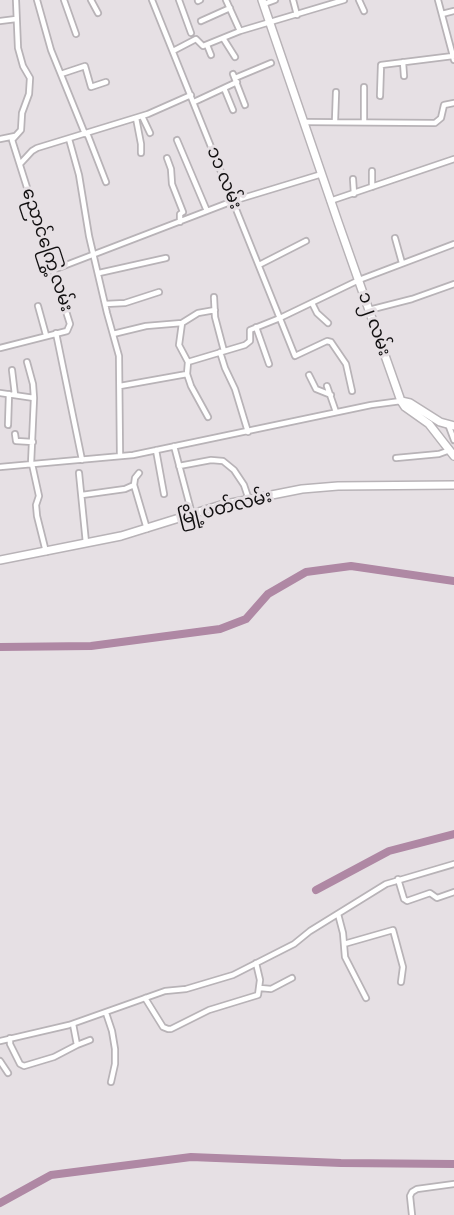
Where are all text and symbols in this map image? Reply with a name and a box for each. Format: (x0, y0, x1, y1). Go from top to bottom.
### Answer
street label: ၁၁ လမ်း (202, 144, 246, 212)
street label: ညောင်ကြွေ့လမ်း (17, 185, 77, 315)
street label: ၁၂ လမ်း (353, 289, 395, 359)
street label: မြို့ပတ်လမ်း (176, 486, 274, 530)

